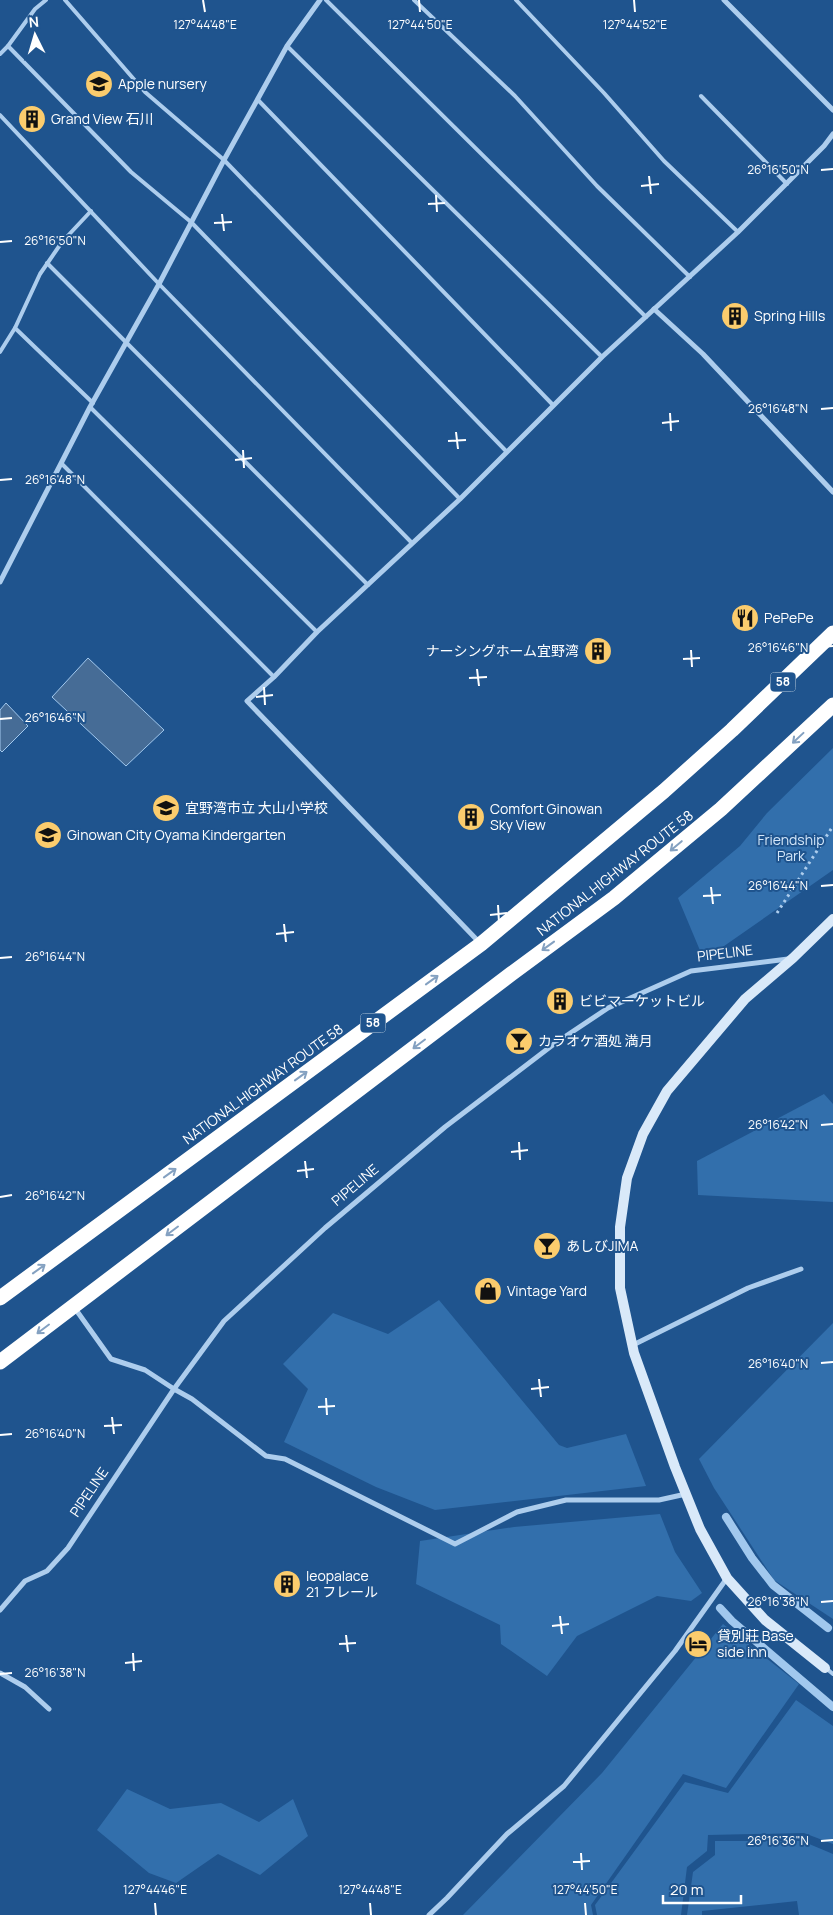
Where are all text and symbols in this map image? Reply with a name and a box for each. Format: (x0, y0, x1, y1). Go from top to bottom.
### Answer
north arrow (10, 10, 60, 60)
text: N (28, 12, 40, 31)
text: 127°44'48"E (173, 16, 237, 33)
text: 127°44'50"E (387, 16, 453, 33)
text: 127°44'52"E (603, 16, 667, 33)
school or university icon: Apple nursery (84, 69, 114, 99)
place label: Apple nursery (118, 74, 208, 93)
building icon: Grand View 石川 (17, 104, 47, 134)
place label: Grand View 石川 (51, 109, 154, 128)
text: 26°16'50"N (747, 161, 809, 178)
text: 26°16'50"N (24, 232, 86, 249)
building icon: Spring Hills (720, 301, 750, 331)
place label: Spring Hills (754, 306, 825, 325)
text: 26°16'48"N (748, 400, 808, 417)
text: 26°16'48"N (25, 471, 85, 488)
restaurant icon: PePePe (730, 603, 760, 633)
place label: PePePe (764, 608, 814, 627)
building icon: ナーシングホーム宜野湾 (583, 636, 613, 666)
text: 26°16'46"N (748, 639, 808, 656)
place label: ナーシングホーム宜野湾 (426, 641, 579, 660)
road number: 58 (770, 672, 796, 692)
text: 26°16'46"N (25, 709, 85, 726)
one-way arrow (792, 732, 804, 744)
school or university icon: 宜野湾市立 大山小学校 (151, 793, 181, 823)
place label: 宜野湾市立 大山小学校 (185, 798, 328, 817)
place label: Comfort Ginowan Sky View (490, 799, 602, 834)
building icon: Comfort Ginowan Sky View (456, 802, 486, 832)
street label: NATIONAL HIGHWAY ROUTE 58 (533, 806, 697, 940)
school or university icon: Ginowan City Oyama Kindergarten (33, 820, 63, 850)
place label: Ginowan City Oyama Kindergarten (67, 825, 286, 844)
park label: Friendship Park (757, 830, 825, 865)
one-way arrow (670, 840, 683, 851)
text: 26°16'44"N (748, 877, 808, 894)
street label: PIPELINE (696, 940, 754, 965)
one-way arrow (541, 941, 555, 951)
text: 26°16'44"N (25, 948, 85, 965)
one-way arrow (425, 975, 439, 985)
building icon: ビビマーケットビル (545, 986, 575, 1016)
place label: ビビマーケットビル (579, 991, 705, 1010)
road number: 58 (360, 1014, 386, 1032)
street label: NATIONAL HIGHWAY ROUTE 58 (179, 1019, 347, 1148)
bar icon: カラオケ酒処 満月 (504, 1026, 534, 1056)
place label: カラオケ酒処 満月 (538, 1031, 653, 1050)
one-way arrow (412, 1039, 426, 1049)
one-way arrow (294, 1071, 307, 1082)
text: 26°16'42"N (748, 1116, 808, 1133)
street label: PIPELINE (327, 1159, 382, 1210)
one-way arrow (163, 1168, 177, 1178)
text: 26°16'42"N (25, 1187, 85, 1204)
one-way arrow (165, 1226, 179, 1236)
bar icon: あしびJIMA (532, 1231, 562, 1261)
place label: あしびJIMA (566, 1236, 639, 1255)
one-way arrow (32, 1264, 46, 1274)
shop icon: Vintage Yard (473, 1276, 503, 1306)
place label: Vintage Yard (507, 1281, 587, 1300)
one-way arrow (37, 1324, 50, 1335)
text: 26°16'40"N (748, 1355, 808, 1372)
text: 26°16'40"N (25, 1425, 85, 1442)
street label: PIPELINE (65, 1463, 112, 1520)
place label: leopalace 21 フレール (306, 1566, 378, 1601)
building icon: leopalace 21 フレール (272, 1569, 302, 1599)
text: 26°16'38"N (748, 1593, 808, 1610)
place label: 貸別莊 Base side inn (717, 1626, 794, 1661)
hotel icon: 貸別莊 Base side inn (683, 1629, 713, 1659)
text: 26°16'38"N (25, 1664, 85, 1681)
text: 26°16'36"N (747, 1832, 809, 1849)
scale bar (663, 1872, 740, 1904)
text: 20 m (670, 1879, 703, 1900)
text: 127°44'46"E (123, 1881, 187, 1898)
text: 127°44'48"E (338, 1881, 402, 1898)
text: 127°44'50"E (552, 1881, 618, 1898)

